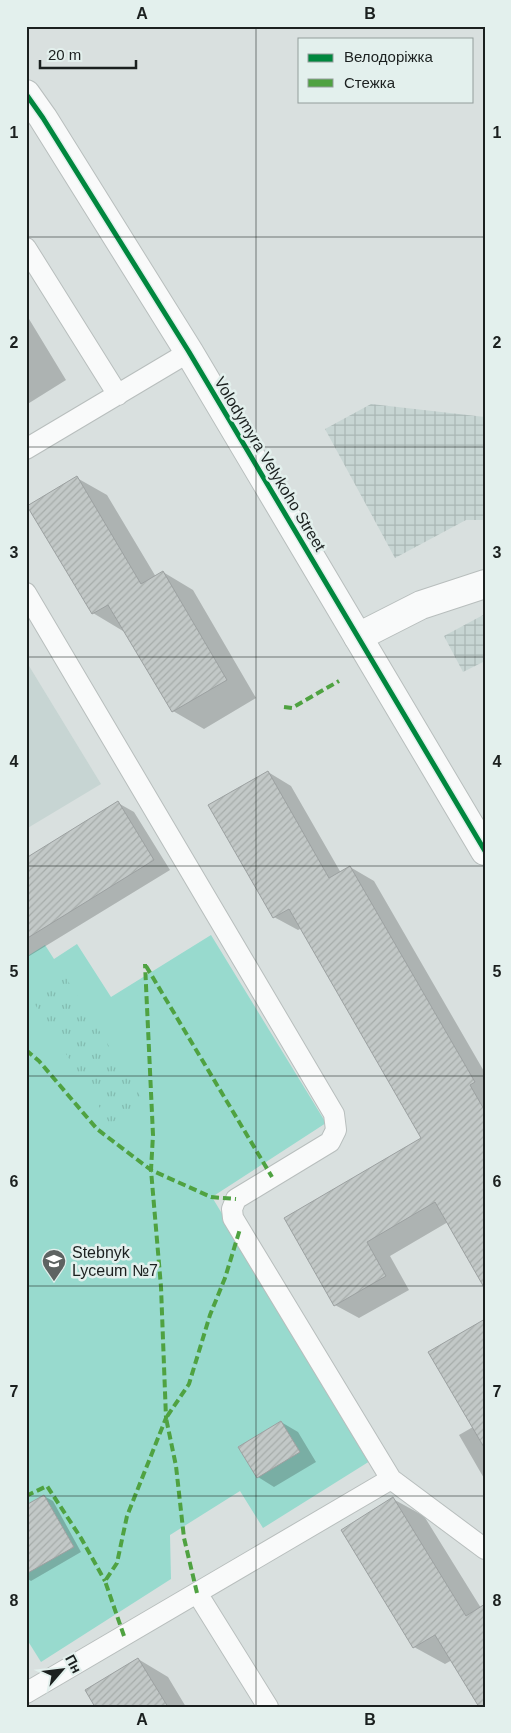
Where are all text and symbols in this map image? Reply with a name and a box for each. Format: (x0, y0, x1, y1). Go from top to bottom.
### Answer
text: A (136, 5, 148, 22)
text: B (364, 5, 376, 22)
scale bar (40, 38, 136, 70)
legend (298, 38, 474, 102)
text: 20 m (48, 46, 81, 63)
text: Велодоріжка (344, 48, 433, 65)
text: Стежка (344, 74, 396, 91)
text: 1 (10, 124, 19, 141)
text: 1 (493, 124, 502, 141)
text: 2 (10, 334, 19, 351)
text: 2 (493, 334, 502, 351)
street label: Volodymyra Velykoho Street (211, 374, 329, 555)
text: 3 (10, 544, 19, 561)
text: 3 (493, 544, 502, 561)
text: 4 (10, 753, 19, 770)
text: 4 (493, 753, 502, 770)
text: 5 (10, 963, 19, 980)
text: 5 (493, 963, 502, 980)
text: 6 (10, 1173, 19, 1190)
text: 6 (493, 1173, 502, 1190)
place label: Stebnyk Lyceum №7 (72, 1244, 158, 1279)
school or university icon: Stebnyk Lyceum №7 (41, 1248, 67, 1282)
text: 7 (10, 1383, 19, 1400)
text: 7 (493, 1383, 502, 1400)
text: 8 (10, 1592, 19, 1609)
text: 8 (493, 1592, 502, 1609)
north arrow (38, 1646, 88, 1696)
text: Пн (62, 1652, 85, 1676)
text: A (136, 1711, 148, 1728)
text: B (364, 1711, 376, 1728)

